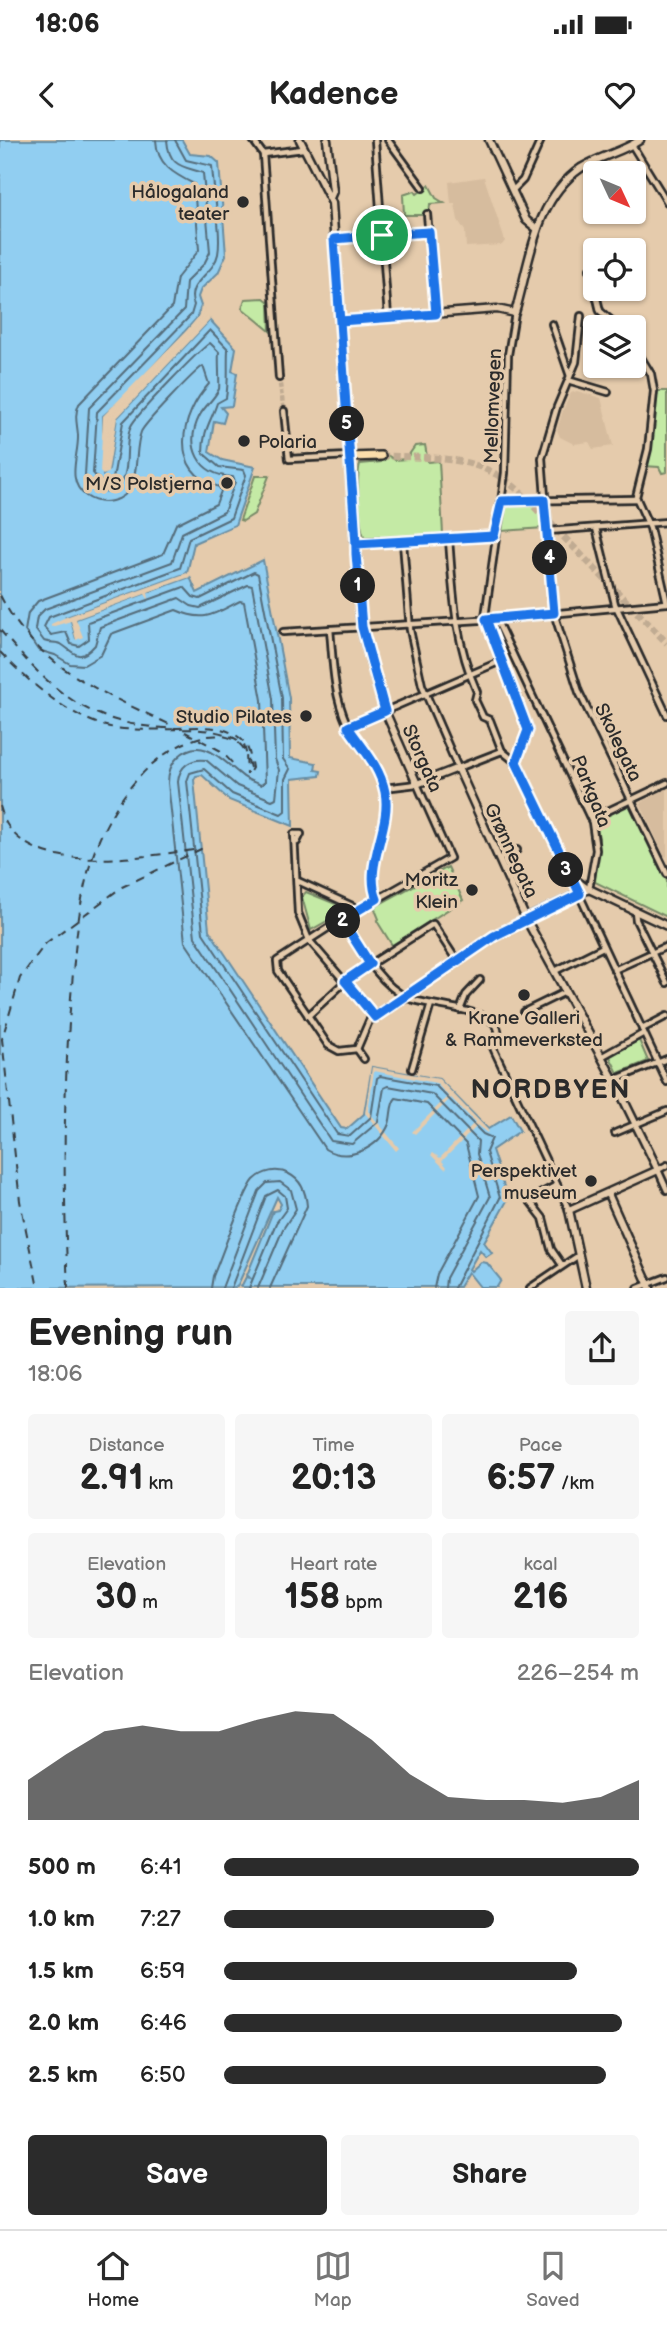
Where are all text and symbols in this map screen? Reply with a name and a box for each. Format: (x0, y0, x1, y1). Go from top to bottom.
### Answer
text: 18:06 (35, 9, 100, 40)
text: Kadence (269, 75, 398, 114)
icon: back (28, 76, 66, 114)
icon: heart (601, 76, 639, 114)
north arrow (583, 161, 646, 224)
map controls (583, 161, 646, 378)
place label: Hålogaland teater (131, 181, 230, 226)
marker: Hålogaland teater (235, 194, 251, 210)
pin (352, 205, 412, 265)
icon: arrive (363, 216, 401, 254)
button: locate (583, 238, 646, 301)
button: layers (583, 315, 646, 378)
street label: Mellomvegen (480, 348, 507, 464)
pin: 5 (330, 406, 364, 442)
text: 5 (341, 412, 352, 435)
place label: Polaria (258, 431, 317, 454)
marker: Polaria (236, 433, 252, 449)
place label: M/S Polstjerna (85, 473, 213, 496)
marker: M/S Polstjerna (219, 475, 235, 491)
pin: 4 (532, 540, 568, 576)
text: 4 (544, 546, 555, 569)
pin: 1 (340, 568, 376, 604)
text: 1 (354, 574, 362, 597)
street label: Skolegata (589, 700, 646, 786)
place label: Studio Pilates (176, 706, 292, 729)
marker: Studio Pilates (298, 708, 314, 724)
street label: Storgata (397, 721, 447, 796)
street label: Parkgata (566, 752, 615, 831)
street label: Grønnegata (479, 800, 543, 902)
pin: 3 (548, 852, 584, 888)
text: 3 (560, 858, 571, 881)
place label: Moritz Klein (405, 869, 459, 914)
marker: Moritz Klein (464, 882, 480, 898)
pin: 2 (326, 904, 360, 938)
text: 2 (337, 909, 348, 932)
marker: Krane Galleri & Rammeverksted (516, 987, 532, 1003)
place label: Krane Galleri & Rammeverksted (445, 1007, 603, 1052)
district label: NORDBYEN (471, 1075, 631, 1106)
place label: Perspektivet museum (470, 1160, 577, 1205)
marker: Perspektivet museum (583, 1173, 599, 1189)
text: Evening run (28, 1311, 233, 1356)
button: share (565, 1311, 639, 1385)
text: 18:06 (28, 1360, 83, 1388)
text: Distance (89, 1434, 164, 1457)
text: Time (312, 1434, 355, 1457)
text: Pace (519, 1434, 562, 1457)
text: 2.91 (79, 1457, 143, 1500)
text: 20:13 (291, 1457, 376, 1500)
text: 6:57 (487, 1457, 556, 1500)
text: km (143, 1472, 174, 1495)
text: /km (556, 1472, 594, 1495)
text: Elevation (87, 1553, 166, 1576)
text: Heart rate (290, 1553, 377, 1576)
text: kcal (523, 1553, 558, 1576)
text: 30 (95, 1576, 137, 1619)
text: 158 (284, 1576, 340, 1619)
text: 216 (512, 1576, 569, 1619)
text: m (137, 1591, 158, 1614)
text: bpm (340, 1591, 383, 1614)
text: Elevation (28, 1659, 124, 1687)
text: 226–254 m (517, 1659, 639, 1687)
text: 500 m (28, 1853, 96, 1881)
text: 6:41 (140, 1853, 182, 1881)
text: 1.0 km (28, 1905, 95, 1933)
text: 7:27 (140, 1905, 181, 1933)
text: 1.5 km (28, 1957, 94, 1985)
text: 6:59 (140, 1957, 185, 1985)
text: 2.0 km (28, 2009, 99, 2037)
text: 6:46 (140, 2009, 187, 2037)
text: 2.5 km (28, 2061, 98, 2089)
text: 6:50 (140, 2061, 185, 2089)
button: Save (28, 2135, 327, 2215)
button: Share (341, 2135, 639, 2215)
tab: Home (87, 2247, 139, 2312)
tab: Map (314, 2247, 352, 2312)
tab: Saved (526, 2247, 580, 2312)

